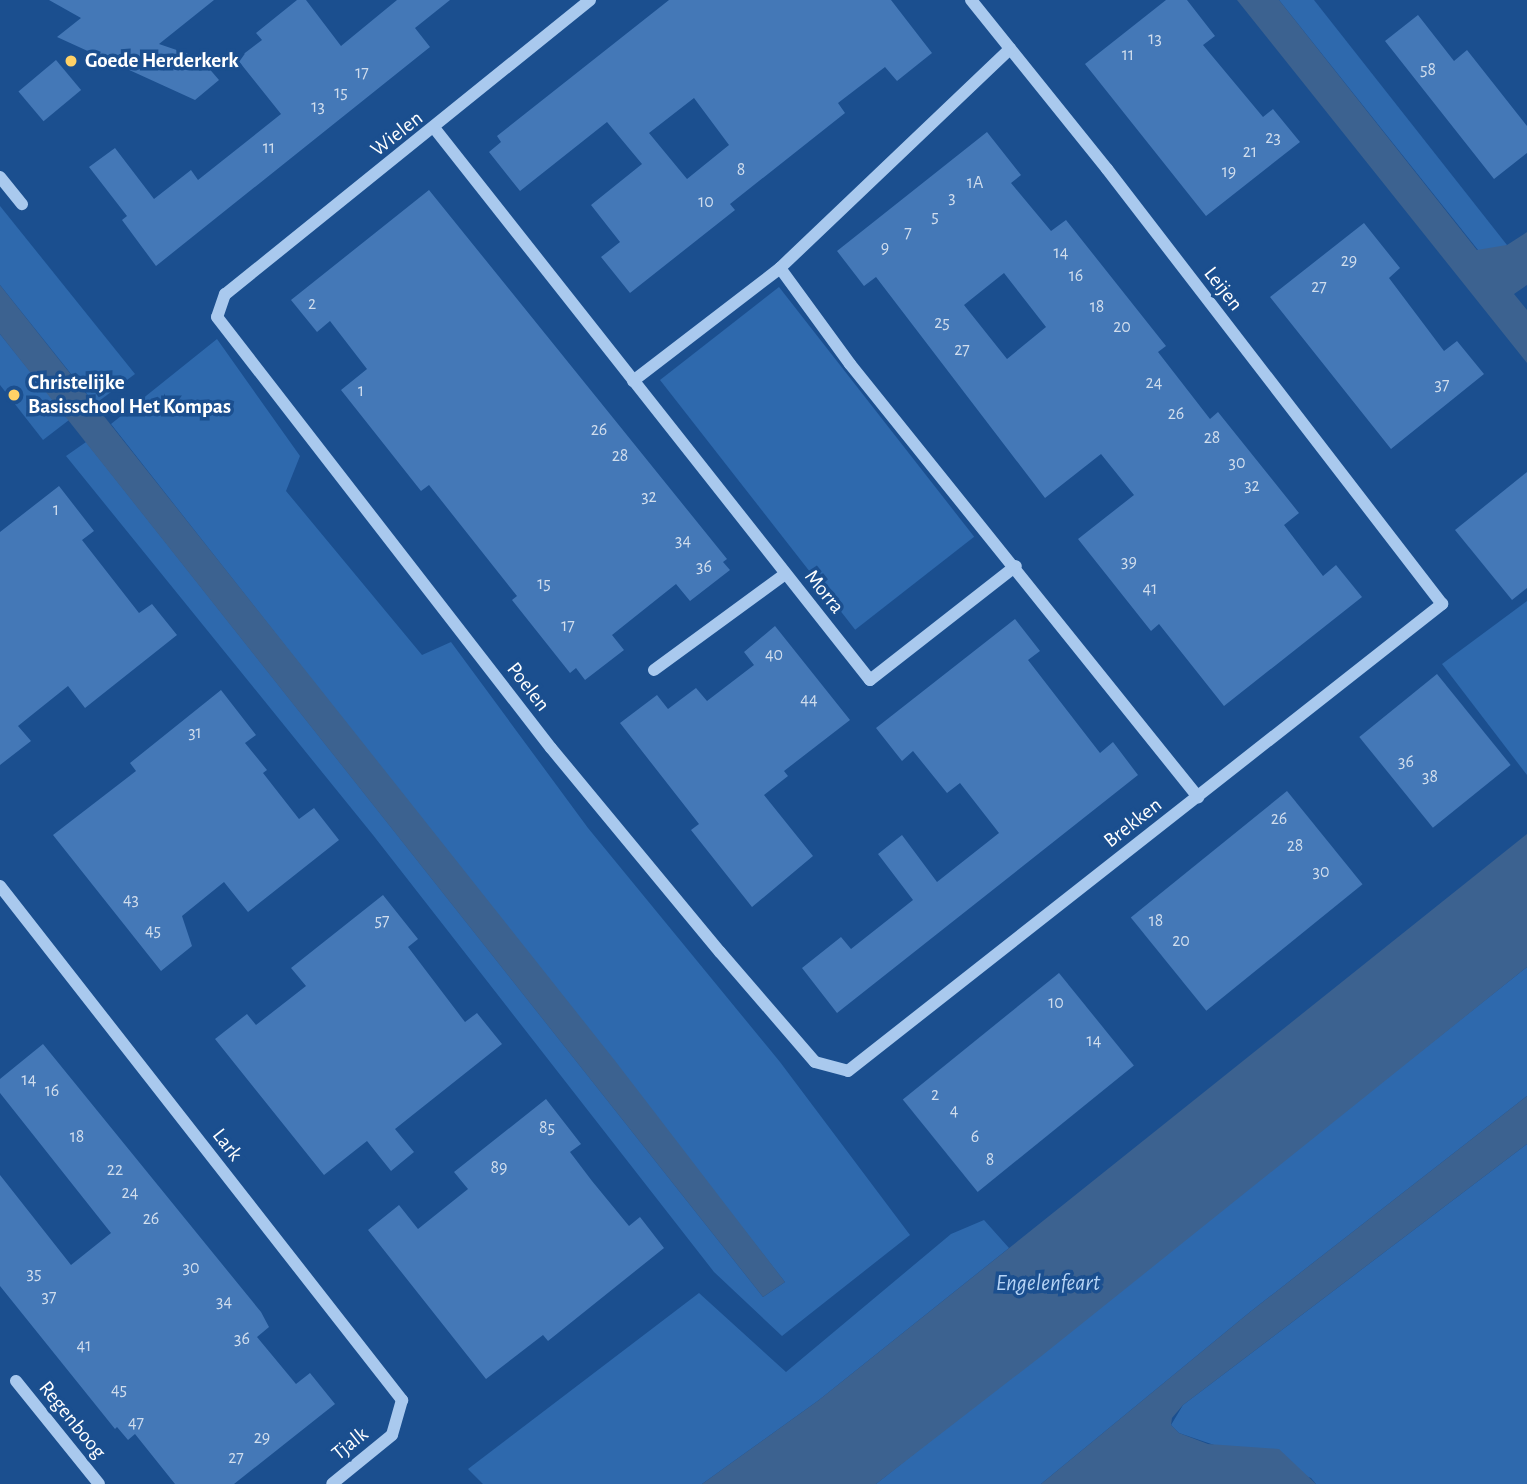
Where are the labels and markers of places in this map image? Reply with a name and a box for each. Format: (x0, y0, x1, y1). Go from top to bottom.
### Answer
place label: Goede Herderkerk (85, 48, 239, 74)
marker: Goede Herderkerk (63, 53, 79, 69)
place label: Christelijke Basisschool Het Kompas (28, 370, 231, 420)
marker: Christelijke Basisschool Het Kompas (6, 387, 22, 403)

